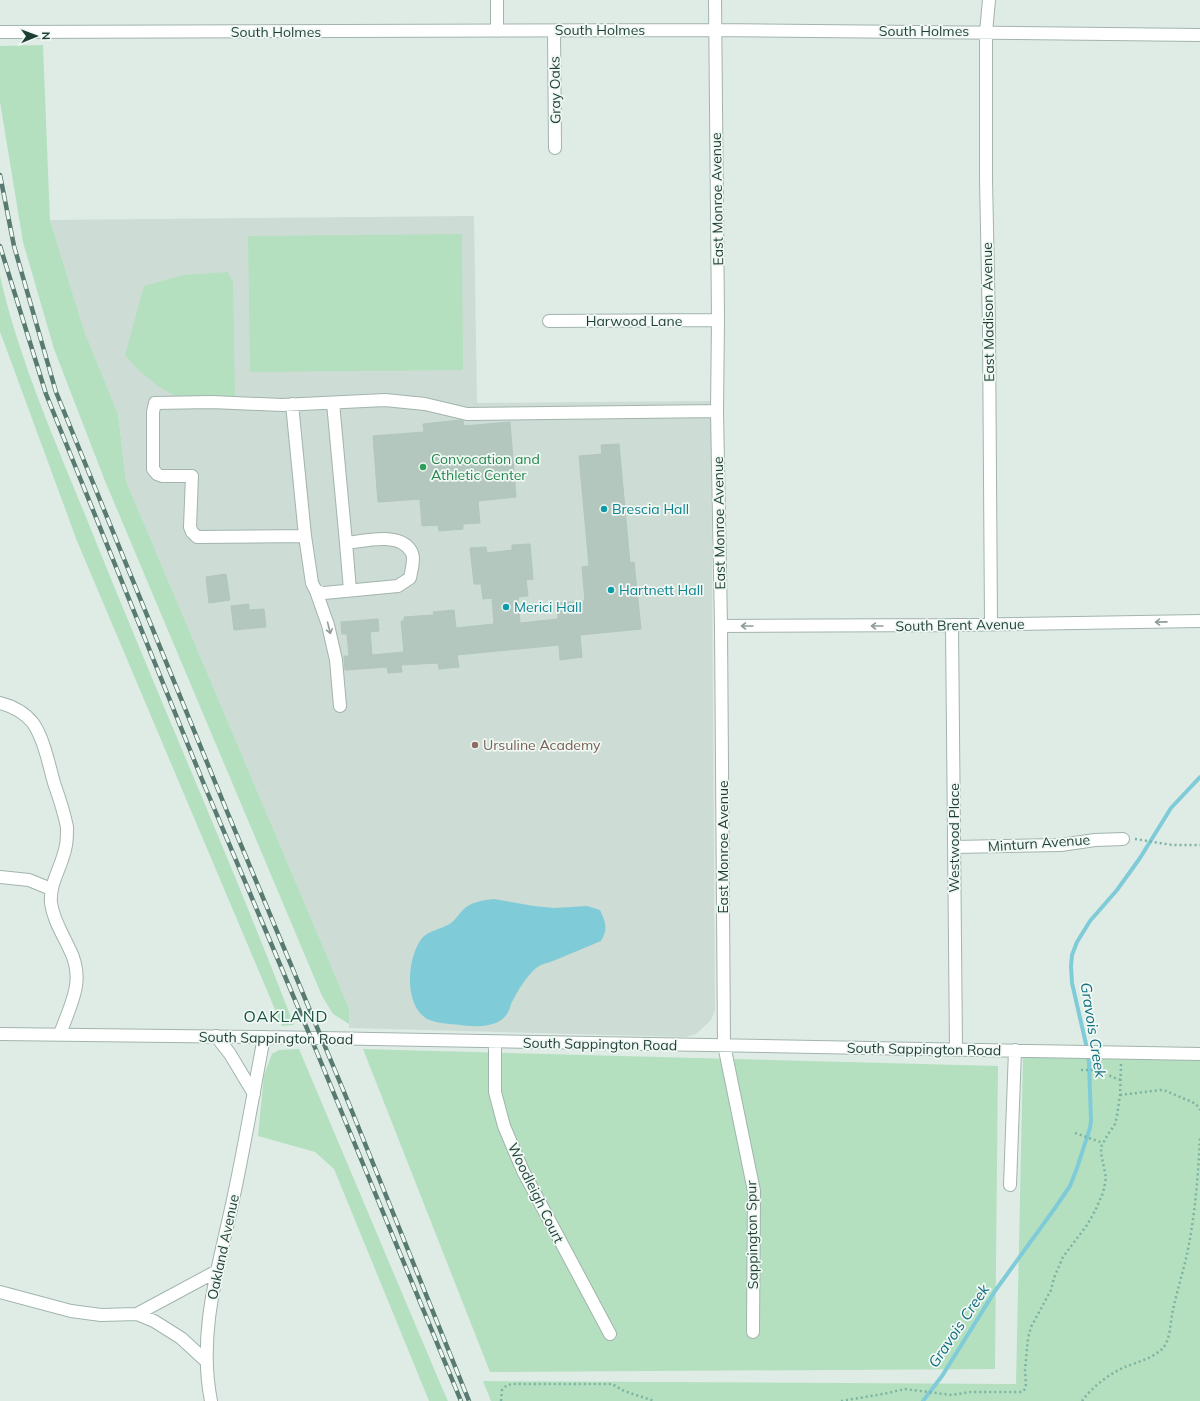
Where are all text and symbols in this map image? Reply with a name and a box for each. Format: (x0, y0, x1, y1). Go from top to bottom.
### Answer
north arrow (16, 16, 56, 56)
street label: South Holmes (555, 21, 645, 39)
street label: South Holmes (879, 22, 969, 40)
street label: South Holmes (231, 23, 321, 41)
text: N (39, 32, 53, 40)
street label: Gray Oaks (545, 56, 565, 124)
street label: East Monroe Avenue (707, 132, 727, 266)
street label: East Madison Avenue (978, 242, 998, 382)
street label: Harwood Lane (586, 312, 682, 330)
place label: Convocation and Athletic Center (431, 450, 540, 484)
street label: East Monroe Avenue (709, 456, 729, 590)
marker: Convocation and Athletic Center (418, 462, 428, 472)
place label: Brescia Hall (612, 500, 689, 518)
marker: Brescia Hall (599, 504, 609, 514)
place label: Hartnett Hall (619, 581, 703, 599)
marker: Hartnett Hall (606, 585, 616, 595)
place label: Merici Hall (514, 598, 582, 616)
marker: Merici Hall (501, 602, 511, 612)
street label: South Brent Avenue (895, 615, 1025, 635)
one-way arrow (1155, 618, 1168, 626)
one-way arrow (325, 621, 333, 634)
one-way arrow (741, 622, 754, 630)
one-way arrow (871, 622, 884, 630)
place label: Ursuline Academy (483, 736, 601, 754)
marker: Ursuline Academy (470, 740, 480, 750)
street label: East Monroe Avenue (714, 780, 732, 914)
street label: Westwood Place (945, 783, 963, 893)
street label: Minturn Avenue (987, 830, 1091, 856)
water label: Gravois Creek (1077, 981, 1111, 1080)
district label: OAKLAND (243, 1006, 329, 1026)
street label: South Sappington Road (199, 1028, 353, 1048)
street label: South Sappington Road (523, 1034, 677, 1054)
street label: South Sappington Road (847, 1039, 1001, 1059)
street label: Woodleigh Court (504, 1140, 568, 1246)
street label: Sappington Spur (742, 1180, 762, 1290)
street label: Oakland Avenue (203, 1193, 243, 1301)
water label: Gravois Creek (924, 1279, 994, 1371)

